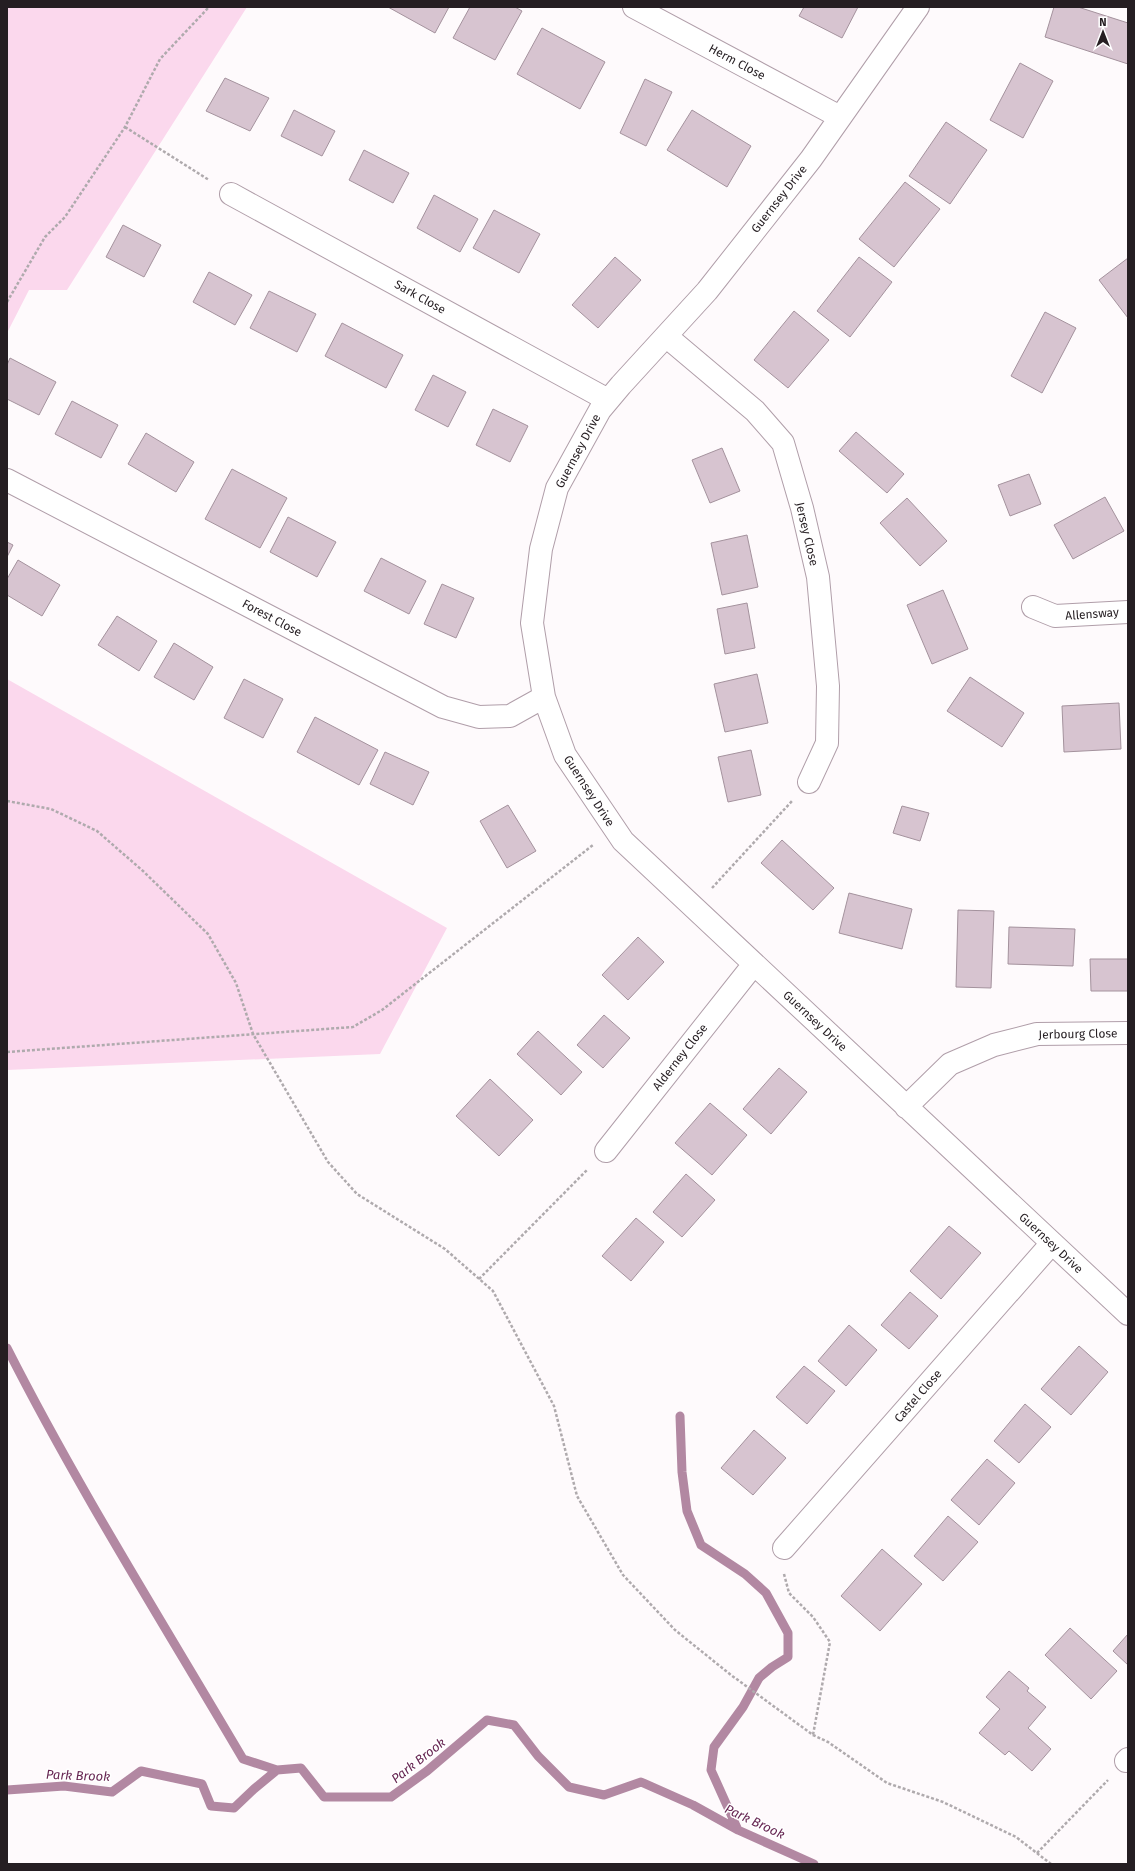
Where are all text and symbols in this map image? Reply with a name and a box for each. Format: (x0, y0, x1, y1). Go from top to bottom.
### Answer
north arrow (1083, 12, 1123, 52)
text: N (1099, 16, 1107, 29)
street label: Herm Close (706, 41, 768, 83)
street label: Guernsey Drive (748, 162, 810, 236)
street label: Sark Close (392, 277, 448, 317)
street label: Guernsey Drive (553, 411, 603, 491)
street label: Jersey Close (793, 501, 821, 567)
street label: Forest Close (240, 596, 304, 640)
street label: Allensway (1065, 605, 1119, 623)
street label: Guernsey Drive (561, 753, 617, 829)
street label: Guernsey Drive (780, 988, 850, 1054)
street label: Alderney Close (650, 1021, 710, 1093)
street label: Jerbourg Close (1038, 1026, 1118, 1042)
street label: Guernsey Drive (1016, 1210, 1086, 1276)
street label: Castel Close (891, 1367, 945, 1425)
water label: Park Brook (388, 1735, 448, 1786)
water label: Park Brook (46, 1767, 110, 1784)
water label: Park Brook (722, 1801, 787, 1842)

